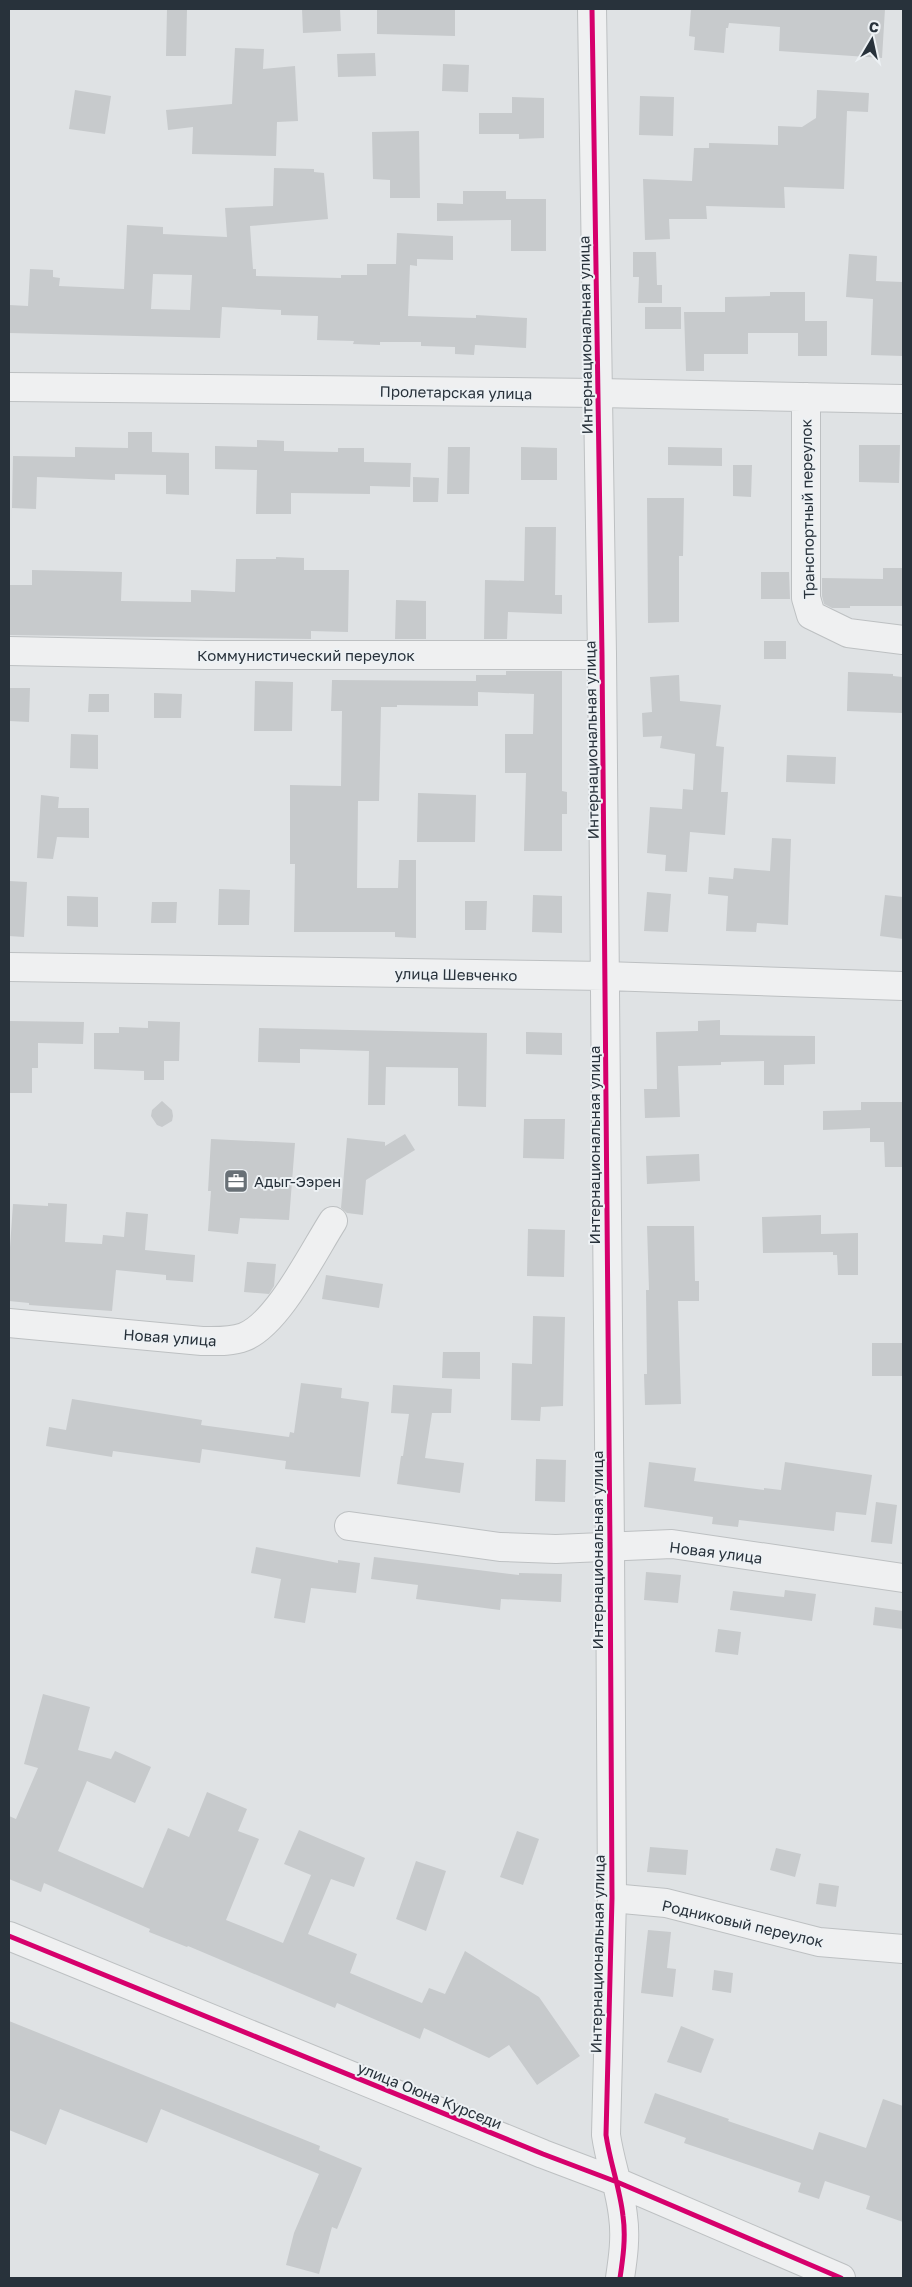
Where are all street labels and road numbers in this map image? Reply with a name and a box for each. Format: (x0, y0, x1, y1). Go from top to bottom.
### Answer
street label: Интернациональная улица (574, 235, 596, 435)
street label: Пролетарская улица (379, 382, 533, 402)
street label: Транспортный переулок (796, 418, 818, 599)
street label: Интернациональная улица (580, 640, 602, 840)
street label: Коммунистический переулок (197, 646, 415, 664)
street label: улица Шевченко (394, 964, 518, 984)
street label: Интернациональная улица (585, 1046, 603, 1244)
street label: Новая улица (123, 1325, 217, 1349)
street label: Интернациональная улица (588, 1451, 606, 1649)
street label: Новая улица (668, 1537, 764, 1567)
street label: Интернациональная улица (586, 1854, 608, 2054)
street label: Родниковый переулок (660, 1896, 826, 1950)
street label: улица Оюна Курседи (355, 2058, 505, 2132)

